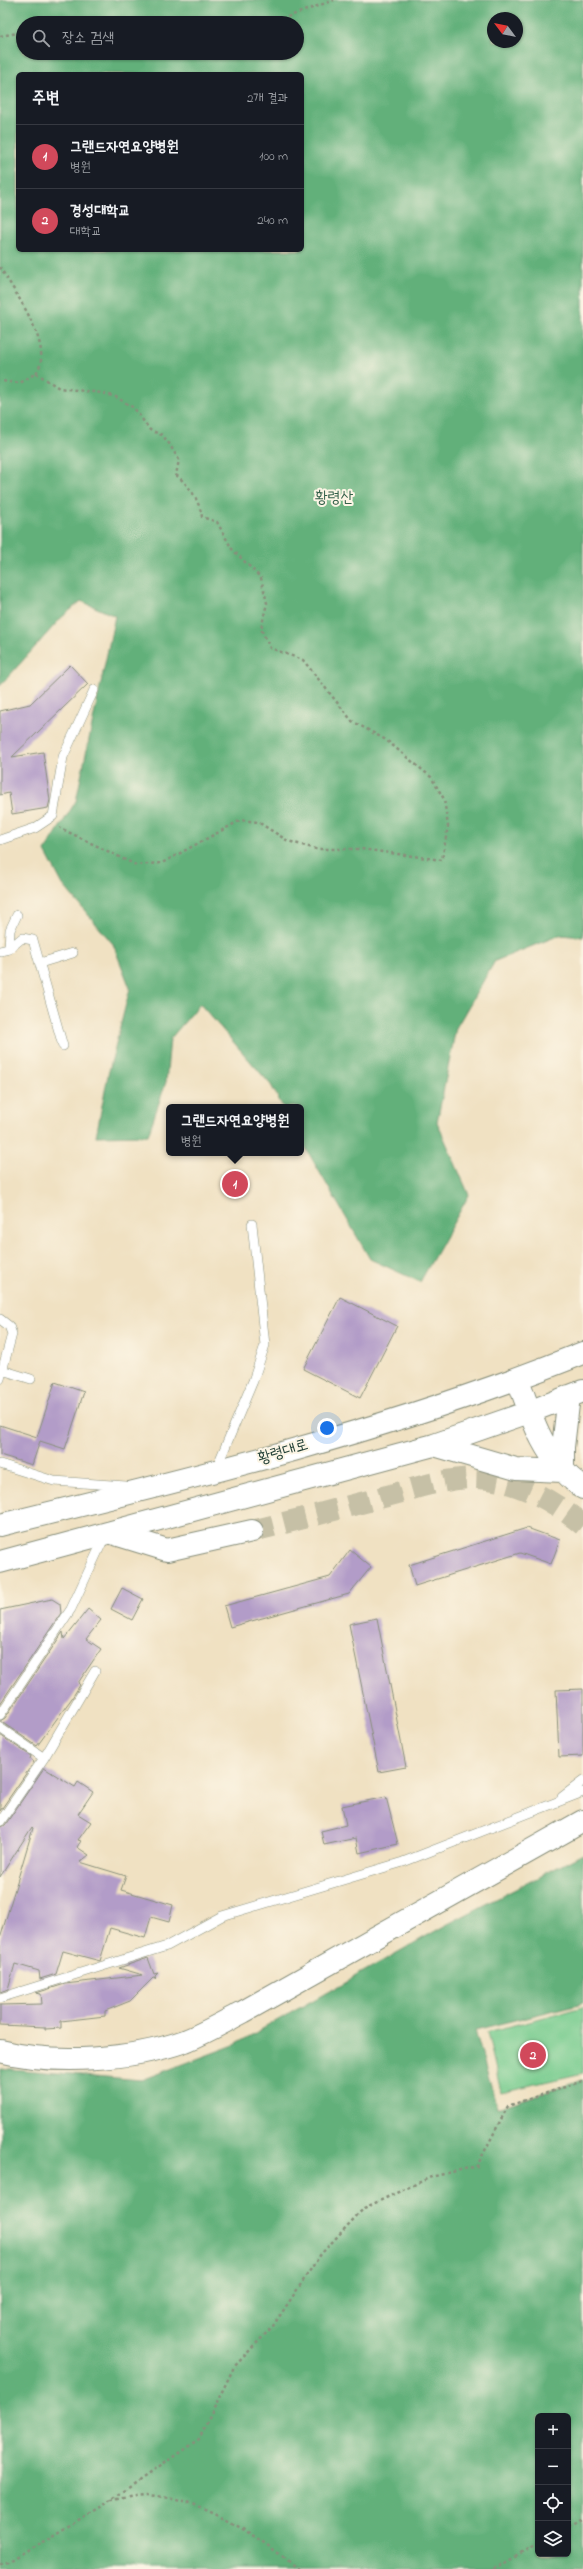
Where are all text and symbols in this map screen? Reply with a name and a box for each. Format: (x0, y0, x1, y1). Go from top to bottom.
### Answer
north arrow (487, 12, 523, 48)
search box (16, 16, 304, 60)
icon: search (30, 27, 52, 49)
text: 장소 검색 (62, 27, 114, 49)
text: 주변 (32, 86, 59, 111)
text: 2개 결과 (247, 89, 288, 108)
text: 그랜드자연요양병원 (70, 136, 179, 158)
text: 1 (43, 147, 47, 166)
text: 100 m (259, 147, 288, 166)
text: 병원 (70, 158, 91, 177)
text: 경성대학교 (70, 200, 130, 222)
text: 2 (42, 211, 48, 230)
text: 240 m (257, 211, 288, 230)
text: 대학교 (70, 222, 101, 241)
park label: 황령산 (315, 486, 353, 510)
popup (166, 1104, 304, 1156)
text: 그랜드자연요양병원 (181, 1110, 289, 1132)
text: 병원 (181, 1132, 202, 1151)
pin: 1 (222, 1169, 248, 1199)
your location (317, 1418, 337, 1438)
street label: 황령대로 (255, 1433, 311, 1471)
pin: 2 (520, 2040, 546, 2070)
map controls (535, 2413, 571, 2557)
button: + (535, 2413, 571, 2449)
button: − (535, 2449, 571, 2485)
button: locate (535, 2485, 571, 2521)
button: layers (535, 2521, 571, 2557)

